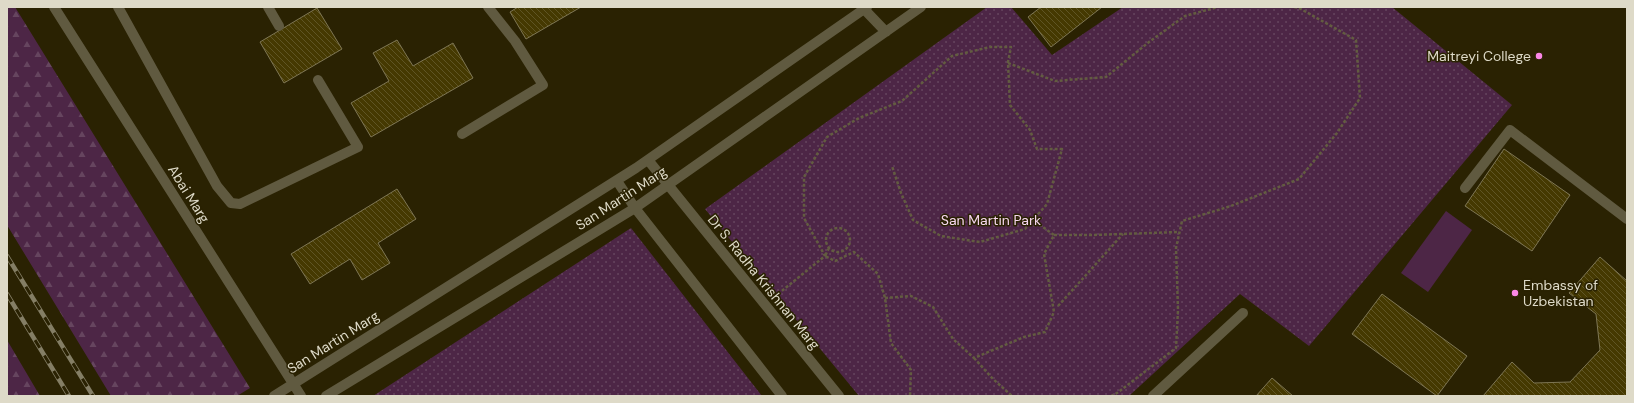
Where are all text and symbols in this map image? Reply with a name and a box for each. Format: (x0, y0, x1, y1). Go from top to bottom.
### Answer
place label: Maitreyi College (1427, 47, 1531, 65)
marker: Maitreyi College (1534, 51, 1544, 61)
street label: Abai Marg (164, 162, 214, 226)
street label: San Martin Marg (572, 162, 670, 234)
street label: Dr S. Radha Krishnan Marg (704, 211, 824, 353)
park label: San Martin Park (941, 211, 1041, 229)
place label: Embassy of Uzbekistan (1523, 276, 1598, 310)
marker: Embassy of Uzbekistan (1510, 288, 1520, 298)
street label: San Martin Marg (284, 306, 382, 377)

